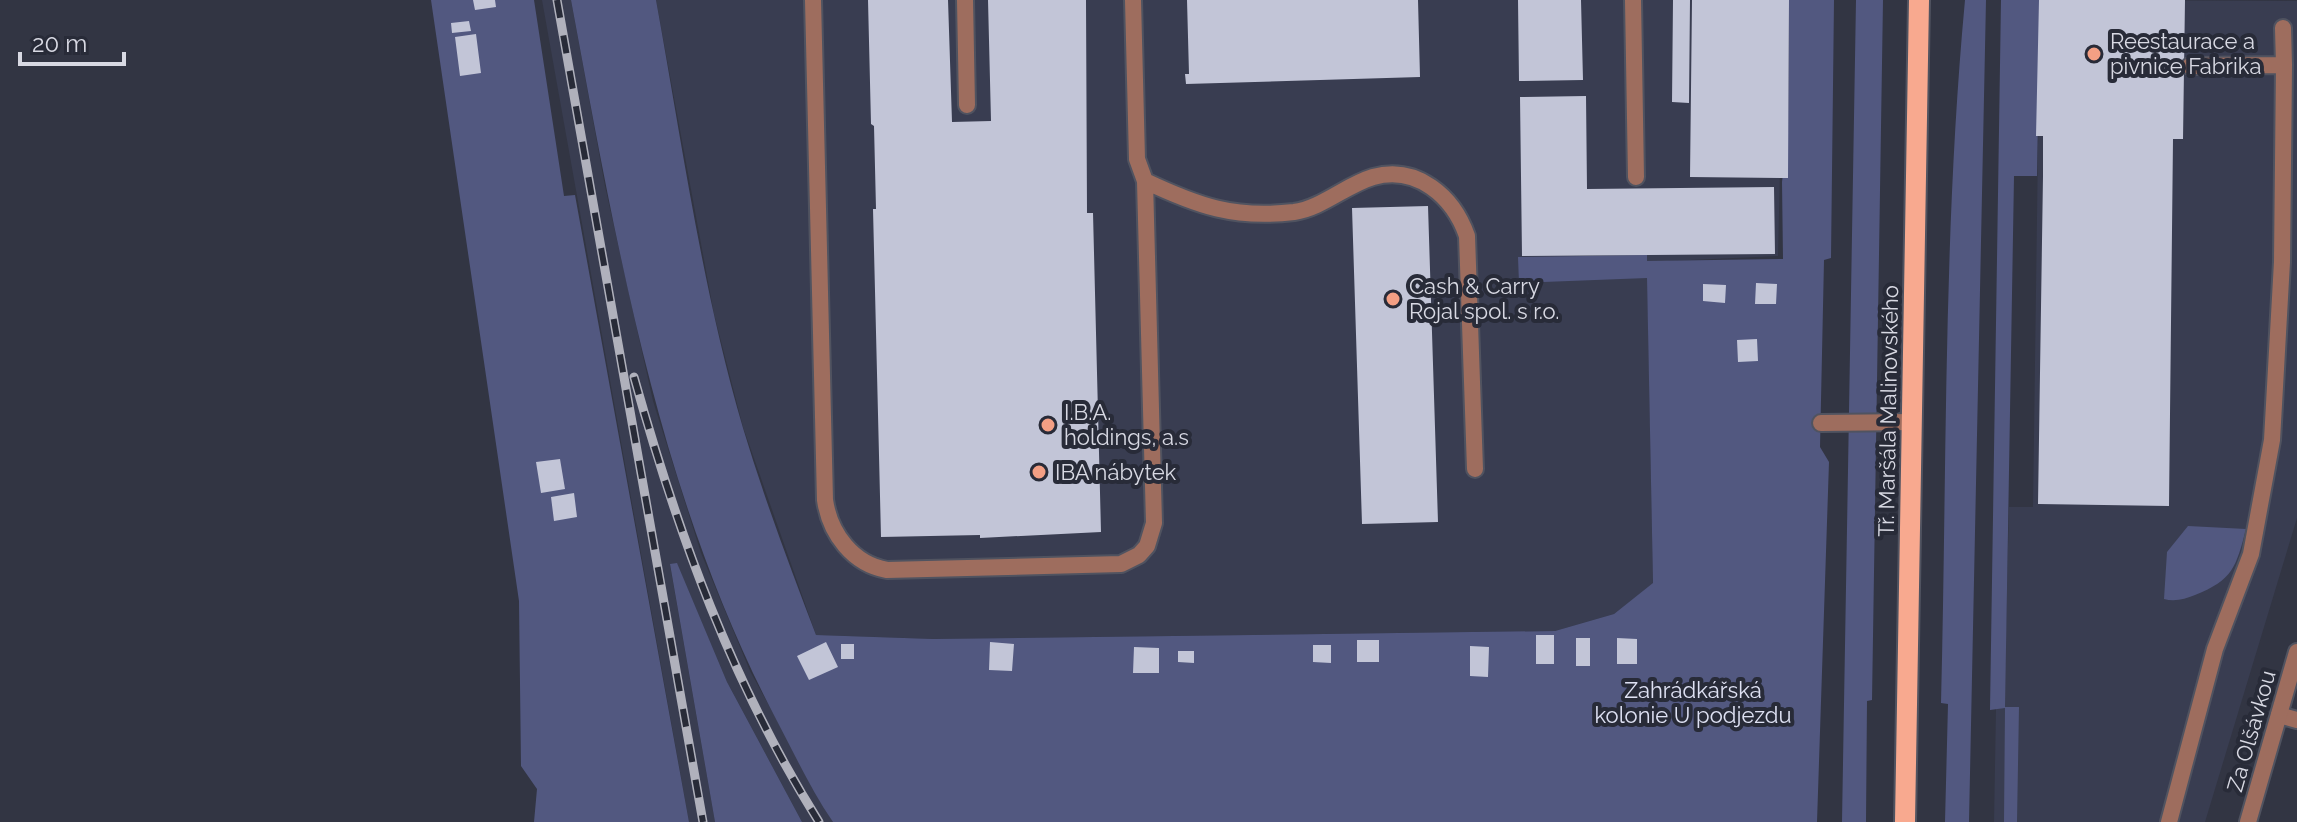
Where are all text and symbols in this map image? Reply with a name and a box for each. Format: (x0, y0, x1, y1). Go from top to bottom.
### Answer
scale bar (20, 16, 124, 66)
place label: Reestaurace a pivnice Fabrika (2110, 28, 2261, 79)
text: 20 m (32, 29, 87, 58)
marker: Reestaurace a pivnice Fabrika (2085, 45, 2103, 63)
place label: Cash & Carry Rojal spol. s r.o. (1409, 273, 1559, 324)
street label: Tř. Maršála Malinovského (1873, 285, 1903, 537)
marker: Cash & Carry Rojal spol. s r.o. (1384, 290, 1402, 308)
place label: I.B.A. holdings, a.s (1064, 399, 1189, 450)
marker: I.B.A. holdings, a.s (1039, 416, 1057, 434)
place label: IBA nábytek (1055, 459, 1177, 485)
marker: IBA nábytek (1030, 463, 1048, 481)
street label: Za Olšávkou (2221, 667, 2281, 795)
park label: Zahrádkářská kolonie U podjezdu (1594, 677, 1792, 728)

